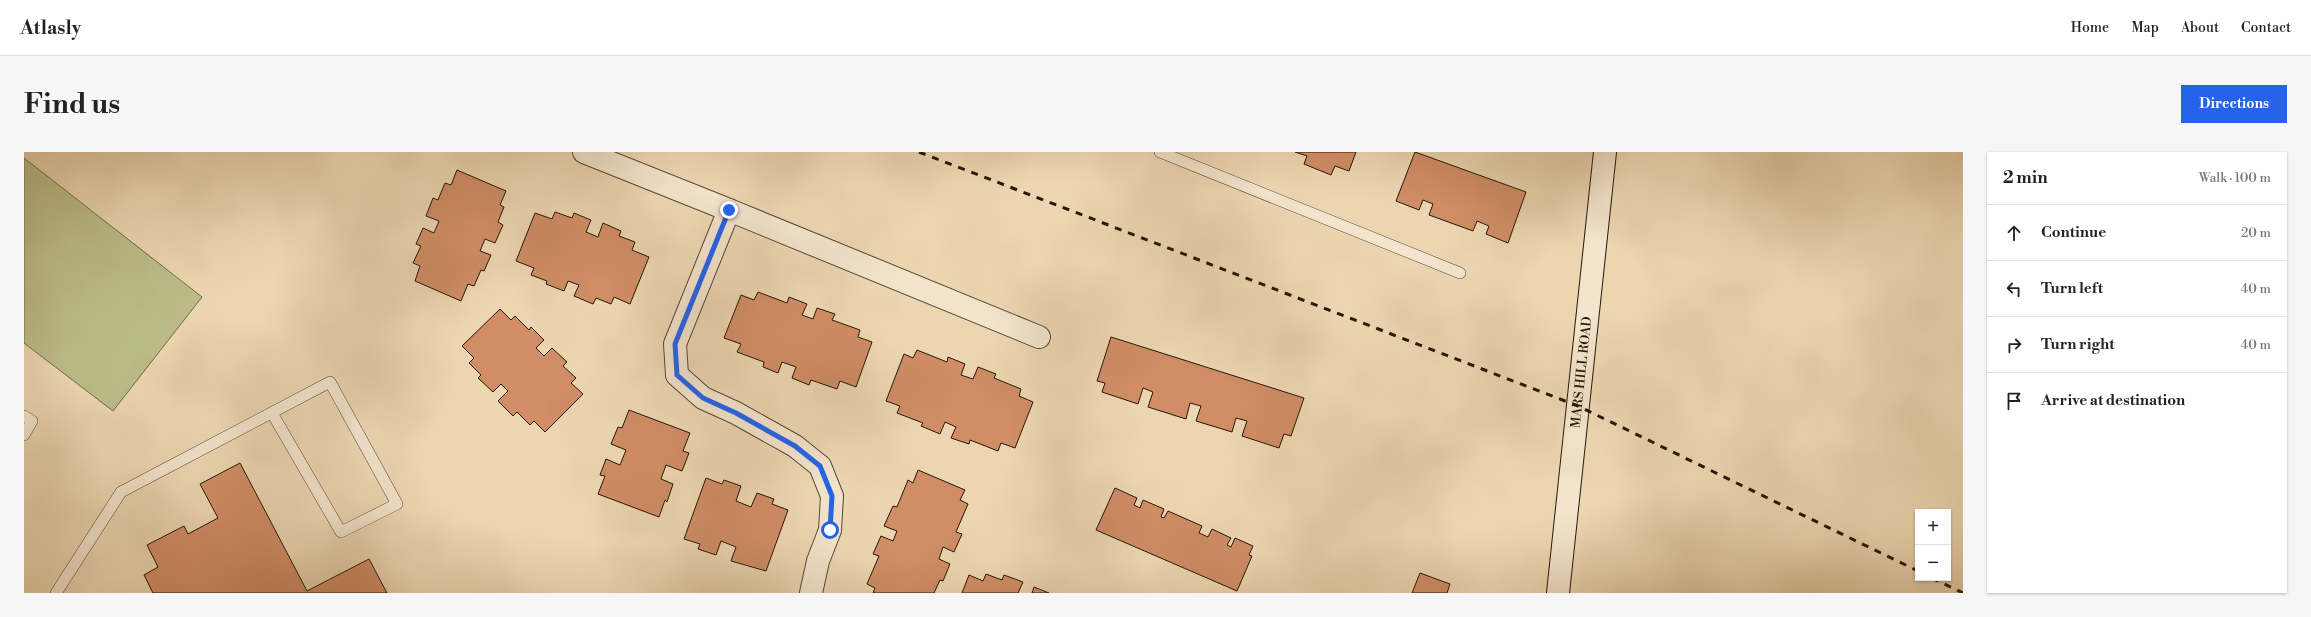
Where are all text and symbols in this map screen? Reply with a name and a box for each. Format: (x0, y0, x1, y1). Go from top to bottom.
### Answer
text: Atlasly (20, 16, 81, 40)
text: Home (2071, 19, 2109, 37)
text: Map (2131, 19, 2159, 37)
text: About (2181, 19, 2219, 37)
text: Contact (2241, 19, 2291, 37)
button: Directions (2181, 85, 2287, 123)
text: Find us (24, 87, 120, 122)
text: 2 min (2003, 167, 2048, 189)
text: Walk · 100 m (2199, 170, 2271, 186)
route end (720, 201, 738, 219)
icon: ahead (2003, 222, 2025, 244)
text: Continue (2041, 223, 2106, 242)
text: 20 m (2241, 225, 2271, 241)
icon: left (2003, 278, 2025, 300)
text: Turn left (2041, 279, 2103, 298)
text: 40 m (2241, 281, 2271, 297)
street label: MARS HILL ROAD (1568, 316, 1595, 429)
icon: right (2003, 334, 2025, 356)
text: Turn right (2041, 335, 2115, 354)
text: 40 m (2241, 337, 2271, 353)
icon: arrive (2003, 390, 2025, 412)
text: Arrive at destination (2041, 391, 2185, 410)
map controls (1915, 509, 1951, 581)
button: + (1915, 509, 1951, 545)
route start (821, 521, 839, 539)
button: − (1915, 545, 1951, 581)

